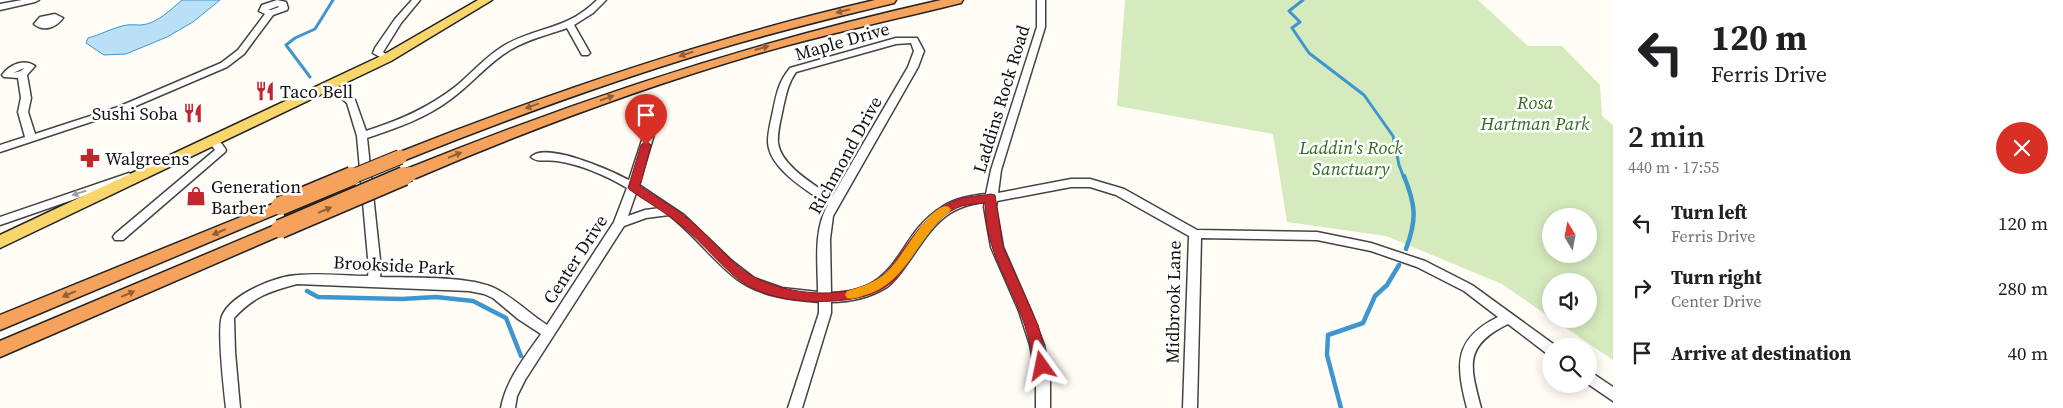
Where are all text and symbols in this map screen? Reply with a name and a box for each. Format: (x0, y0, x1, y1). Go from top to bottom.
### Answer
one-way arrow (835, 7, 850, 15)
text: 120 m (1711, 14, 1807, 62)
street label: Maple Drive (792, 16, 892, 66)
icon: left (1628, 20, 1693, 85)
street label: Laddins Rock Road (967, 22, 1035, 176)
one-way arrow (754, 44, 769, 52)
one-way arrow (678, 51, 693, 59)
text: Ferris Drive (1711, 59, 1827, 89)
place label: Taco Bell (280, 79, 353, 104)
restaurant icon: Taco Bell (254, 80, 276, 102)
park label: Rosa Hartman Park (1480, 90, 1590, 136)
street label: Richmond Drive (802, 92, 888, 218)
one-way arrow (600, 94, 615, 102)
pin (625, 94, 667, 145)
place label: Sushi Soba (92, 101, 179, 126)
icon: arrive (632, 101, 660, 129)
restaurant icon: Sushi Soba (182, 102, 204, 124)
one-way arrow (524, 102, 539, 110)
text: 2 min (1628, 116, 1705, 157)
button: close (1996, 122, 2048, 174)
park label: Laddin's Rock Sanctuary (1298, 135, 1403, 181)
place label: Walgreens (105, 146, 189, 171)
pharmacy icon: Walgreens (79, 147, 101, 169)
one-way arrow (448, 151, 463, 159)
text: 440 m · 17:55 (1628, 156, 1719, 178)
place label: Generation Barber (211, 174, 301, 220)
shop icon: Generation Barber (185, 185, 207, 207)
one-way arrow (71, 189, 86, 197)
text: Turn left (1671, 199, 1747, 225)
one-way arrow (318, 206, 333, 214)
north arrow (1542, 208, 1598, 262)
map controls (1542, 208, 1597, 393)
icon: left (1628, 209, 1656, 237)
street label: Center Drive (537, 210, 613, 308)
text: 120 m (1998, 210, 2048, 236)
text: Ferris Drive (1671, 225, 1755, 247)
one-way arrow (212, 228, 226, 236)
street label: Midbrook Lane (1159, 240, 1187, 364)
street label: Brookside Park (333, 249, 456, 281)
text: Turn right (1671, 264, 1762, 290)
button: sound (1542, 273, 1597, 328)
icon: right (1628, 274, 1656, 302)
text: 280 m (1998, 275, 2048, 301)
one-way arrow (121, 289, 135, 297)
one-way arrow (61, 290, 76, 298)
text: Center Drive (1671, 290, 1761, 312)
button: search (1542, 338, 1597, 393)
position arrow (1015, 339, 1067, 391)
icon: arrive (1628, 339, 1656, 367)
text: Arrive at destination (1671, 340, 1851, 366)
text: 40 m (2007, 340, 2048, 366)

